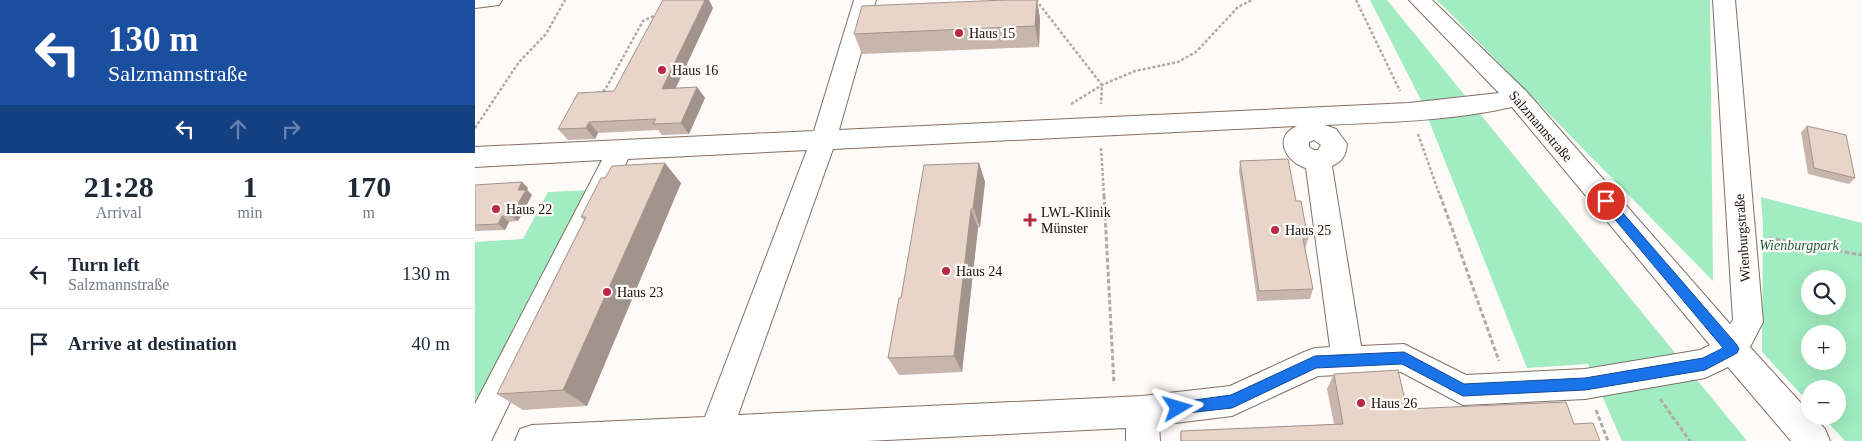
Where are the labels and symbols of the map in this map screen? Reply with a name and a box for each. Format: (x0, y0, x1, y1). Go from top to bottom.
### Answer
place label: Haus 15 (969, 26, 1015, 41)
marker: Haus 15 (953, 27, 965, 39)
place label: Haus 16 (672, 63, 718, 78)
marker: Haus 16 (656, 64, 668, 76)
street label: Salzmannstraße (1506, 88, 1575, 165)
pin (1585, 180, 1627, 222)
street label: Wienburgstraße (1732, 193, 1753, 283)
place label: Haus 22 (506, 202, 552, 217)
marker: Haus 22 (490, 203, 502, 215)
place label: LWL-Klinik Münster (1041, 205, 1111, 236)
marker: LWL-Klinik Münster (1023, 213, 1037, 227)
place label: Haus 25 (1285, 223, 1331, 238)
marker: Haus 25 (1269, 224, 1281, 236)
park label: Wienburgpark (1759, 238, 1840, 253)
place label: Haus 24 (956, 264, 1002, 279)
marker: Haus 24 (940, 265, 952, 277)
place label: Haus 23 (617, 285, 663, 300)
marker: Haus 23 (601, 286, 613, 298)
position arrow (1151, 381, 1203, 433)
place label: Haus 26 (1371, 396, 1417, 411)
marker: Haus 26 (1355, 397, 1367, 409)

